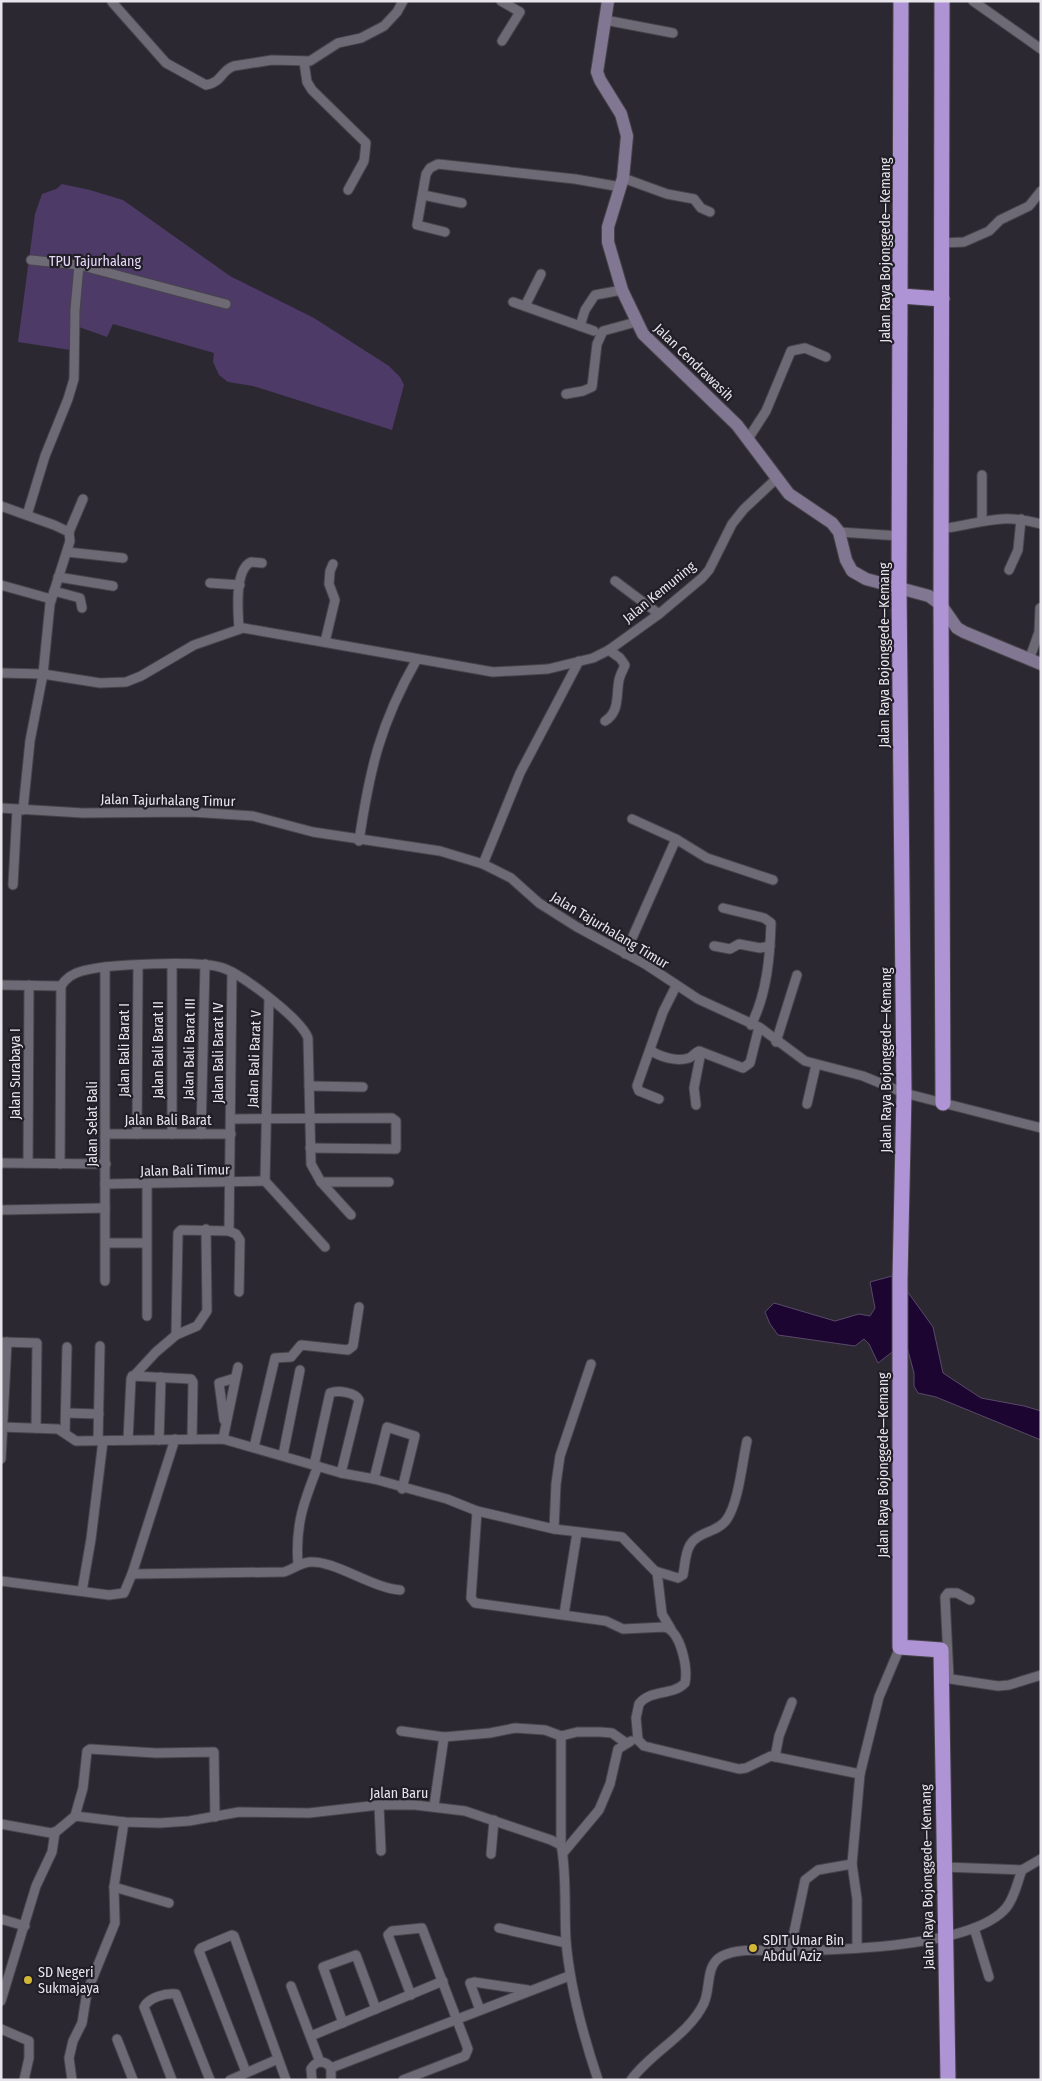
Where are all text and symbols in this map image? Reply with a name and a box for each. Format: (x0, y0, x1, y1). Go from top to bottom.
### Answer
street label: Jalan Raya Bojonggede—Kemang (877, 157, 894, 343)
park label: TPU Tajurhalang (49, 253, 141, 270)
street label: Jalan Cendrawasih (650, 320, 737, 405)
street label: Jalan Kemuning (619, 558, 699, 627)
street label: Jalan Raya Bojonggede—Kemang (876, 562, 893, 748)
street label: Jalan Tajurhalang Timur (100, 791, 236, 810)
street label: Jalan Tajurhalang Timur (548, 888, 672, 972)
street label: Jalan Raya Bojonggede—Kemang (878, 967, 895, 1153)
street label: Jalan Bali Barat III (180, 998, 199, 1100)
street label: Jalan Bali Barat II (150, 1001, 167, 1099)
street label: Jalan Bali Barat IV (210, 1002, 227, 1104)
street label: Jalan Bali Barat I (116, 1003, 133, 1097)
street label: Jalan Bali Barat V (244, 1009, 265, 1108)
street label: Jalan Surabaya I (7, 1028, 24, 1120)
street label: Jalan Selat Bali (84, 1081, 101, 1167)
street label: Jalan Bali Barat (125, 1112, 212, 1129)
street label: Jalan Bali Timur (140, 1161, 230, 1180)
street label: Jalan Raya Bojonggede—Kemang (875, 1372, 892, 1558)
street label: Jalan Raya Bojonggede—Kemang (917, 1784, 938, 1970)
street label: Jalan Baru (370, 1785, 428, 1802)
place label: SDIT Umar Bin Abdul Aziz (763, 1932, 844, 1965)
marker: SDIT Umar Bin Abdul Aziz (747, 1942, 759, 1954)
place label: SD Negeri Sukmajaya (38, 1964, 100, 1997)
marker: SD Negeri Sukmajaya (22, 1974, 34, 1986)

